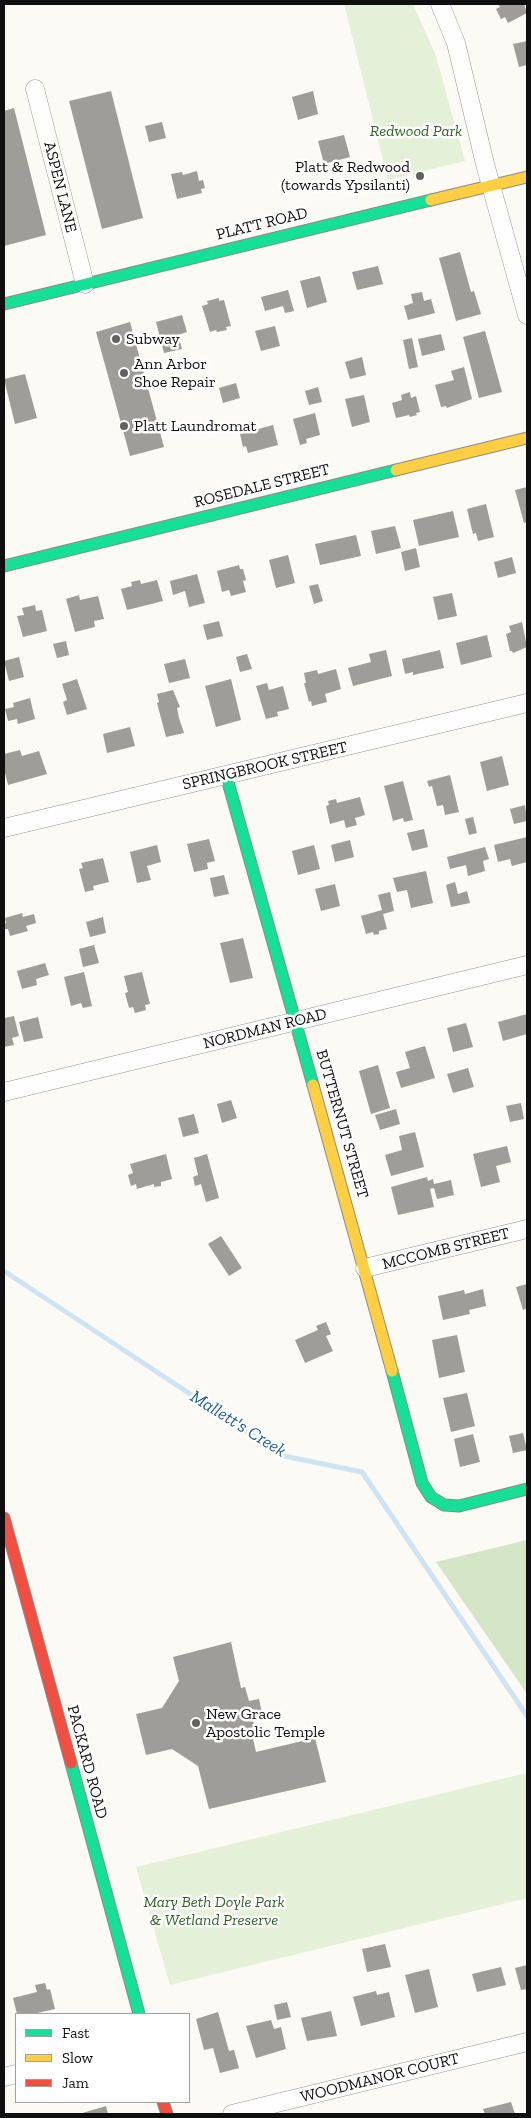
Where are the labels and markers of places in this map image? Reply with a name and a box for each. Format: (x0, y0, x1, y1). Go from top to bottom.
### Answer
place label: Platt & Redwood (towards Ypsilanti) (281, 157, 410, 195)
marker: Platt & Redwood (towards Ypsilanti) (414, 170, 426, 182)
place label: Subway (126, 329, 180, 349)
marker: Subway (110, 333, 122, 345)
place label: Ann Arbor Shoe Repair (134, 354, 216, 392)
marker: Ann Arbor Shoe Repair (118, 367, 130, 379)
place label: Platt Laundromat (134, 416, 256, 436)
marker: Platt Laundromat (118, 420, 130, 432)
place label: New Grace Apostolic Temple (206, 1704, 325, 1742)
marker: New Grace Apostolic Temple (190, 1717, 202, 1729)

